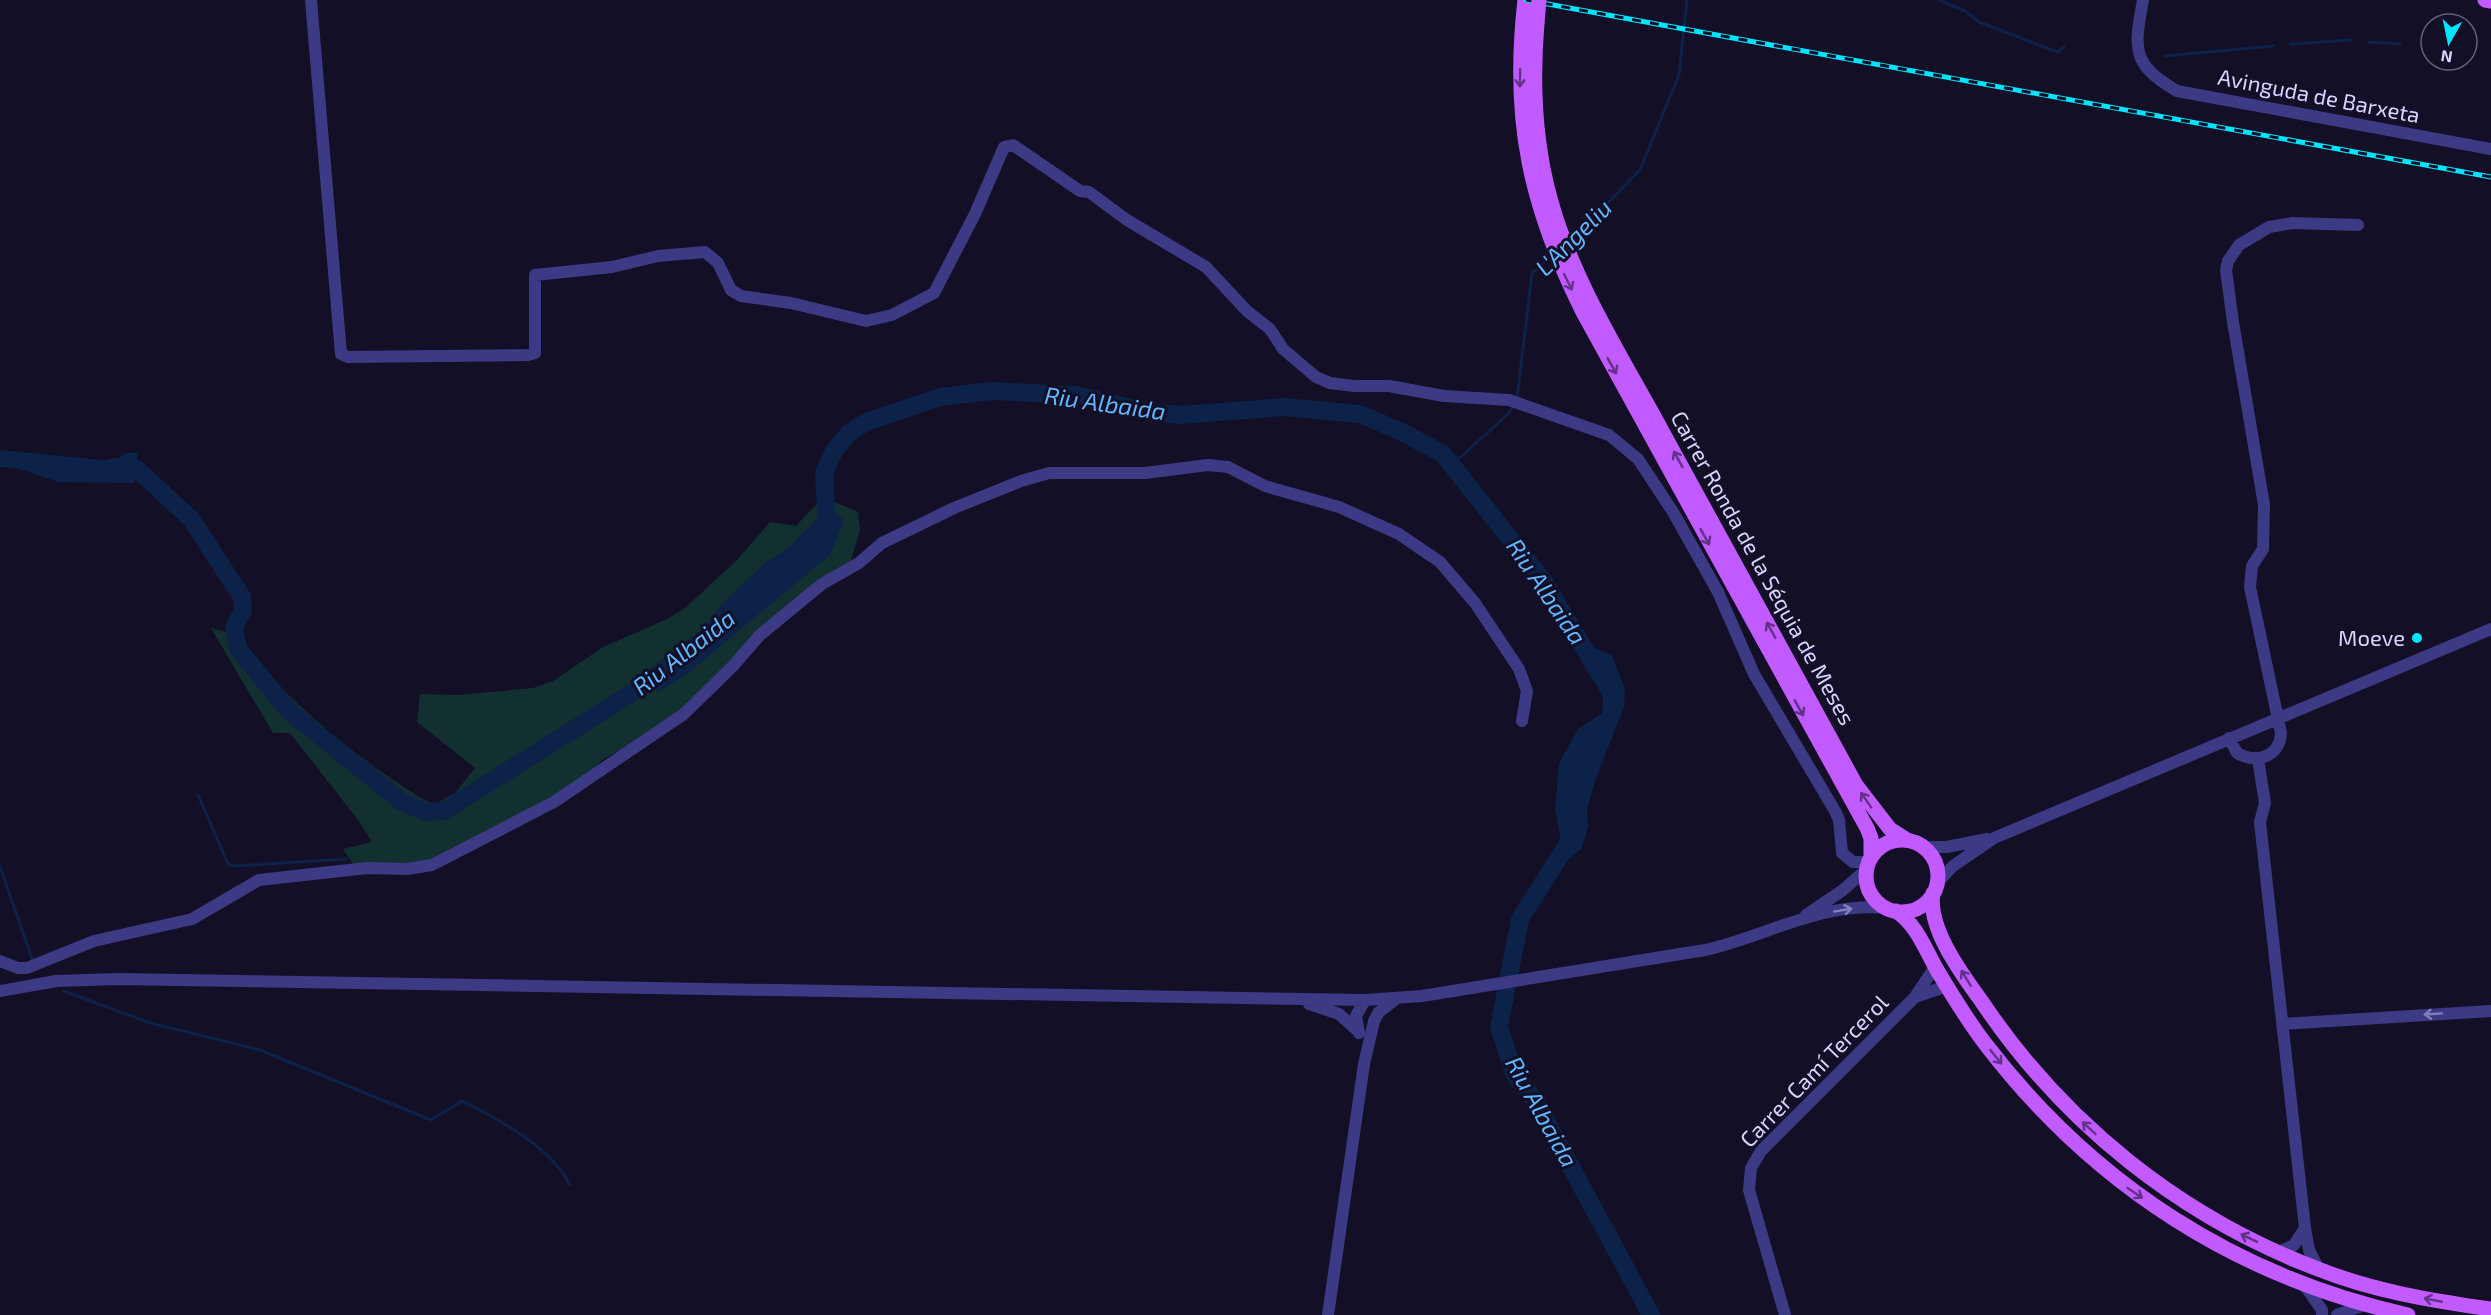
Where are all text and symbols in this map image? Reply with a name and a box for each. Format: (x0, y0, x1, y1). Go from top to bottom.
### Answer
north arrow (2419, 12, 2479, 72)
text: N (2439, 47, 2454, 68)
street label: Avinguda de Barxeta (2216, 63, 2422, 127)
one-way arrow (1514, 68, 1526, 88)
water label: L'Angeliu (1529, 193, 1617, 281)
one-way arrow (1562, 272, 1574, 290)
one-way arrow (1607, 356, 1618, 374)
water label: Riu Albaida (1043, 380, 1168, 425)
street label: Carrer Ronda de la Séquia de Meses (1667, 406, 1861, 729)
one-way arrow (1672, 450, 1683, 468)
one-way arrow (1700, 528, 1712, 545)
water label: Riu Albaida (1501, 533, 1593, 650)
water label: Riu Albaida (626, 603, 740, 701)
one-way arrow (1765, 621, 1776, 639)
place label: Moeve (2338, 624, 2405, 650)
marker: Moeve (2410, 631, 2424, 645)
one-way arrow (1793, 699, 1805, 716)
one-way arrow (1860, 792, 1872, 809)
one-way arrow (1833, 905, 1853, 916)
one-way arrow (1959, 970, 1971, 987)
street label: Carrer Camí Tercerol (1734, 988, 1893, 1152)
one-way arrow (2423, 1009, 2443, 1020)
one-way arrow (1989, 1049, 2002, 1065)
water label: Riu Albaida (1500, 1051, 1585, 1172)
one-way arrow (2082, 1121, 2097, 1135)
one-way arrow (2126, 1186, 2143, 1199)
one-way arrow (2240, 1232, 2258, 1244)
one-way arrow (2424, 1294, 2444, 1305)

